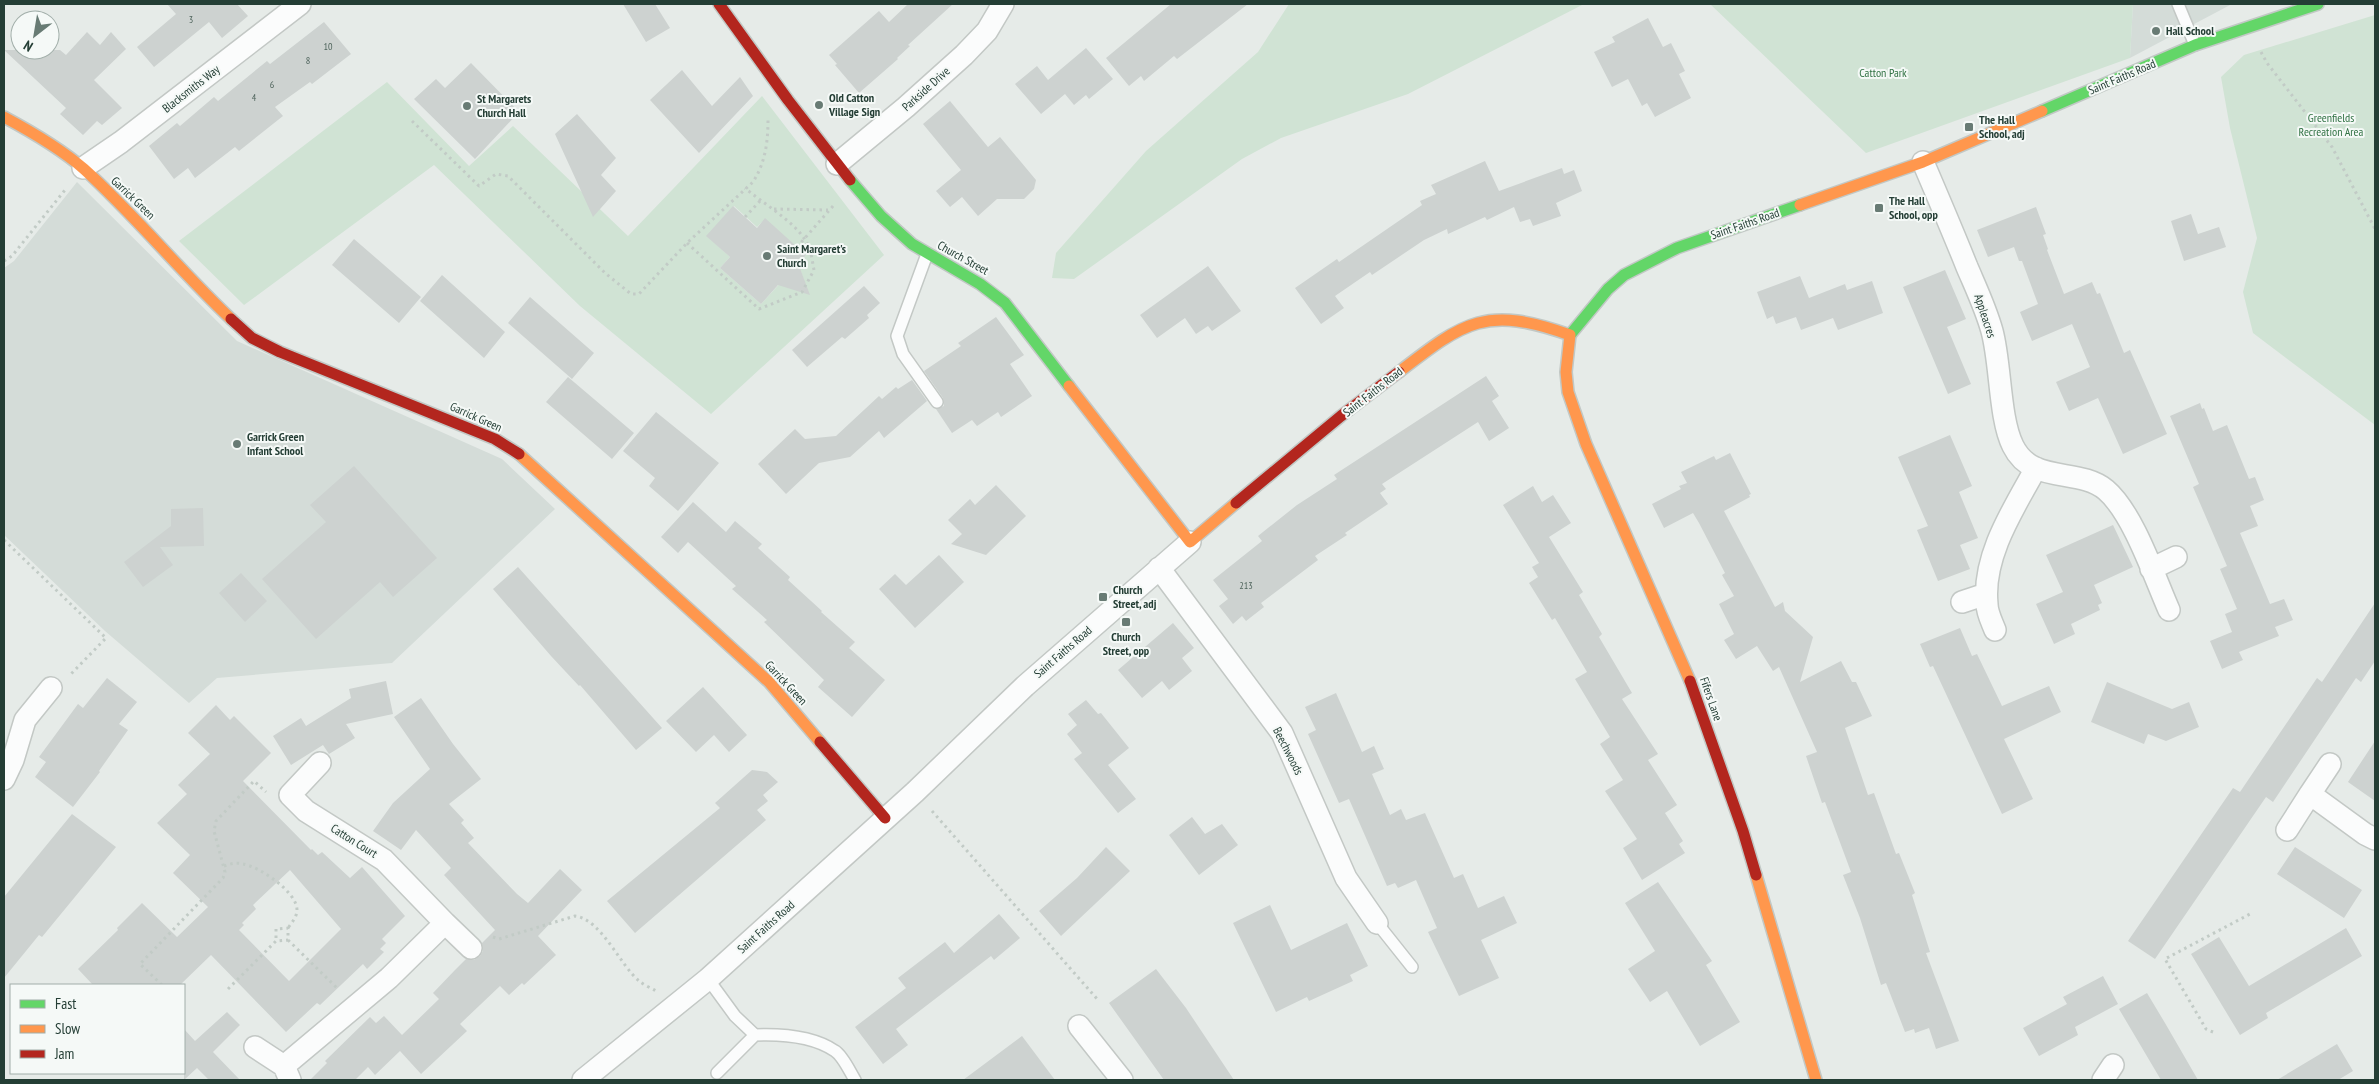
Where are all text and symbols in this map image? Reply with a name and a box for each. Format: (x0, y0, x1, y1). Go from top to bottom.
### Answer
north arrow (10, 10, 60, 60)
house number: 3 (189, 13, 193, 26)
place label: Hall School (2166, 23, 2214, 38)
marker: Hall School (2150, 25, 2162, 37)
text: N (20, 36, 36, 56)
house number: 10 (324, 40, 333, 53)
house number: 8 (306, 54, 310, 67)
street label: Saint Faiths Road (2086, 56, 2158, 97)
street label: Blacksmiths Way (159, 61, 223, 116)
street label: Parkside Drive (899, 63, 953, 114)
park label: Catton Park (1859, 65, 1907, 80)
house number: 6 (270, 78, 275, 91)
place label: Old Catton Village Sign (828, 90, 880, 119)
house number: 4 (252, 91, 257, 104)
place label: St Margarets Church Hall (477, 91, 531, 120)
marker: Old Catton Village Sign (813, 99, 825, 111)
marker: St Margarets Church Hall (461, 100, 473, 112)
park label: Greenfields Recreation Area (2299, 110, 2364, 139)
place label: The Hall School, adj (1979, 112, 2025, 141)
marker: The Hall School, adj (1963, 121, 1975, 133)
street label: Garrick Green (108, 173, 158, 222)
place label: The Hall School, opp (1889, 193, 1938, 222)
marker: The Hall School, opp (1873, 202, 1885, 214)
street label: Saint Faiths Road (1709, 205, 1781, 242)
street label: Church Street (935, 237, 992, 278)
place label: Saint Margaret's Church (777, 241, 846, 270)
marker: Saint Margaret's Church (761, 250, 773, 262)
street label: Appleacres (1971, 292, 2000, 340)
street label: Saint Faiths Road (1340, 364, 1406, 420)
street label: Garrick Green (448, 398, 505, 435)
place label: Garrick Green Infant School (247, 429, 304, 458)
marker: Garrick Green Infant School (231, 438, 243, 450)
house number: 213 (1239, 579, 1253, 592)
place label: Church Street, adj (1113, 582, 1157, 611)
marker: Church Street, adj (1097, 591, 1109, 603)
marker: Church Street, opp (1120, 616, 1132, 628)
street label: Saint Faiths Road (1031, 622, 1095, 681)
place label: Church Street, opp (1103, 629, 1150, 658)
street label: Garrick Green (762, 657, 811, 708)
street label: Fifers Lane (1697, 675, 1726, 723)
street label: Beechwoods (1270, 724, 1307, 777)
street label: Catton Court (328, 820, 381, 861)
street label: Saint Faiths Road (734, 897, 797, 956)
legend (10, 984, 185, 1074)
text: Fast (55, 994, 76, 1013)
text: Slow (55, 1019, 80, 1038)
text: Jam (54, 1044, 74, 1063)

